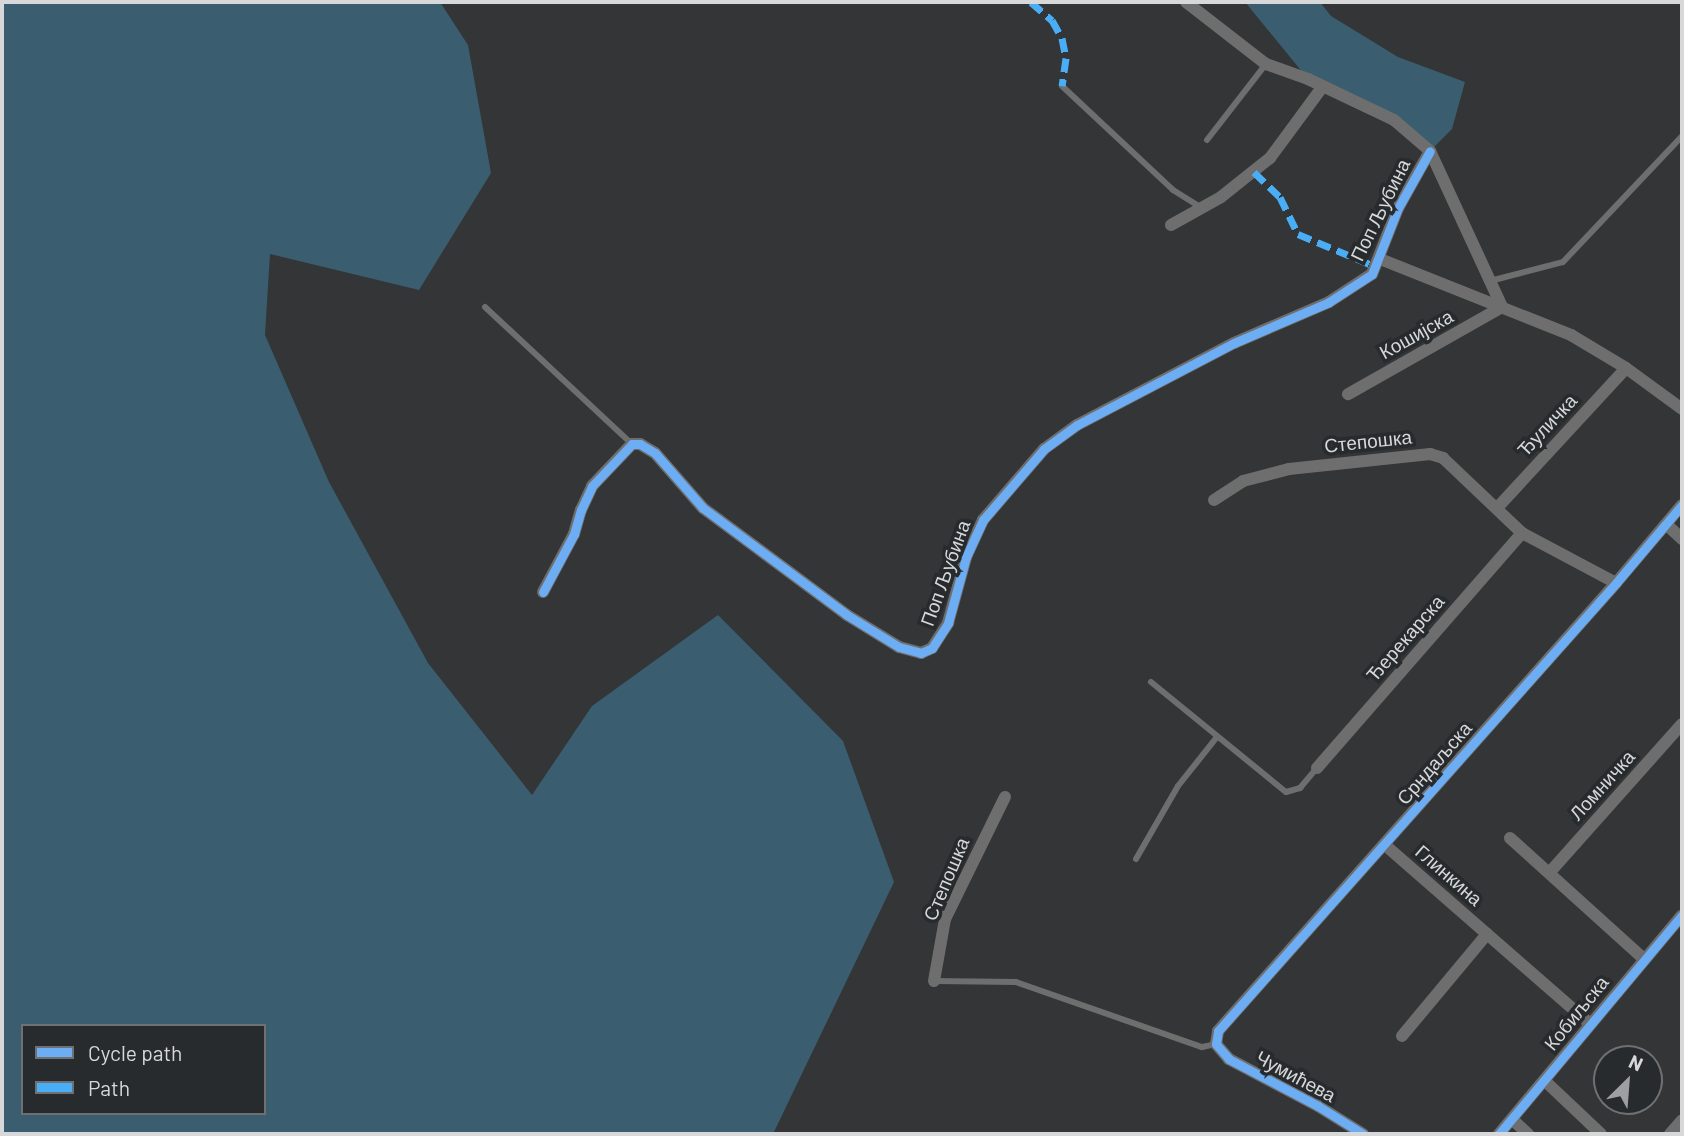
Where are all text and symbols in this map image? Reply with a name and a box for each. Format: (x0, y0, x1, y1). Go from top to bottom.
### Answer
street label: Поп Љубина (1345, 155, 1415, 265)
street label: Кошијска (1375, 305, 1457, 363)
street label: Ђуличка (1513, 389, 1581, 461)
street label: Степошка (1323, 425, 1413, 457)
street label: Поп Љубина (915, 517, 975, 629)
street label: Ђерекарска (1361, 590, 1449, 686)
street label: Срндаљска (1392, 717, 1476, 809)
street label: Ломничка (1565, 745, 1639, 825)
street label: Степошка (918, 834, 974, 924)
street label: Глинкина (1411, 840, 1487, 910)
street label: Кобиљска (1539, 971, 1613, 1055)
legend (21, 1024, 266, 1115)
text: Cycle path (88, 1040, 182, 1065)
street label: Чумићева (1252, 1045, 1340, 1107)
north arrow (1593, 1045, 1663, 1115)
text: N (1626, 1049, 1647, 1075)
text: Path (88, 1075, 130, 1100)

